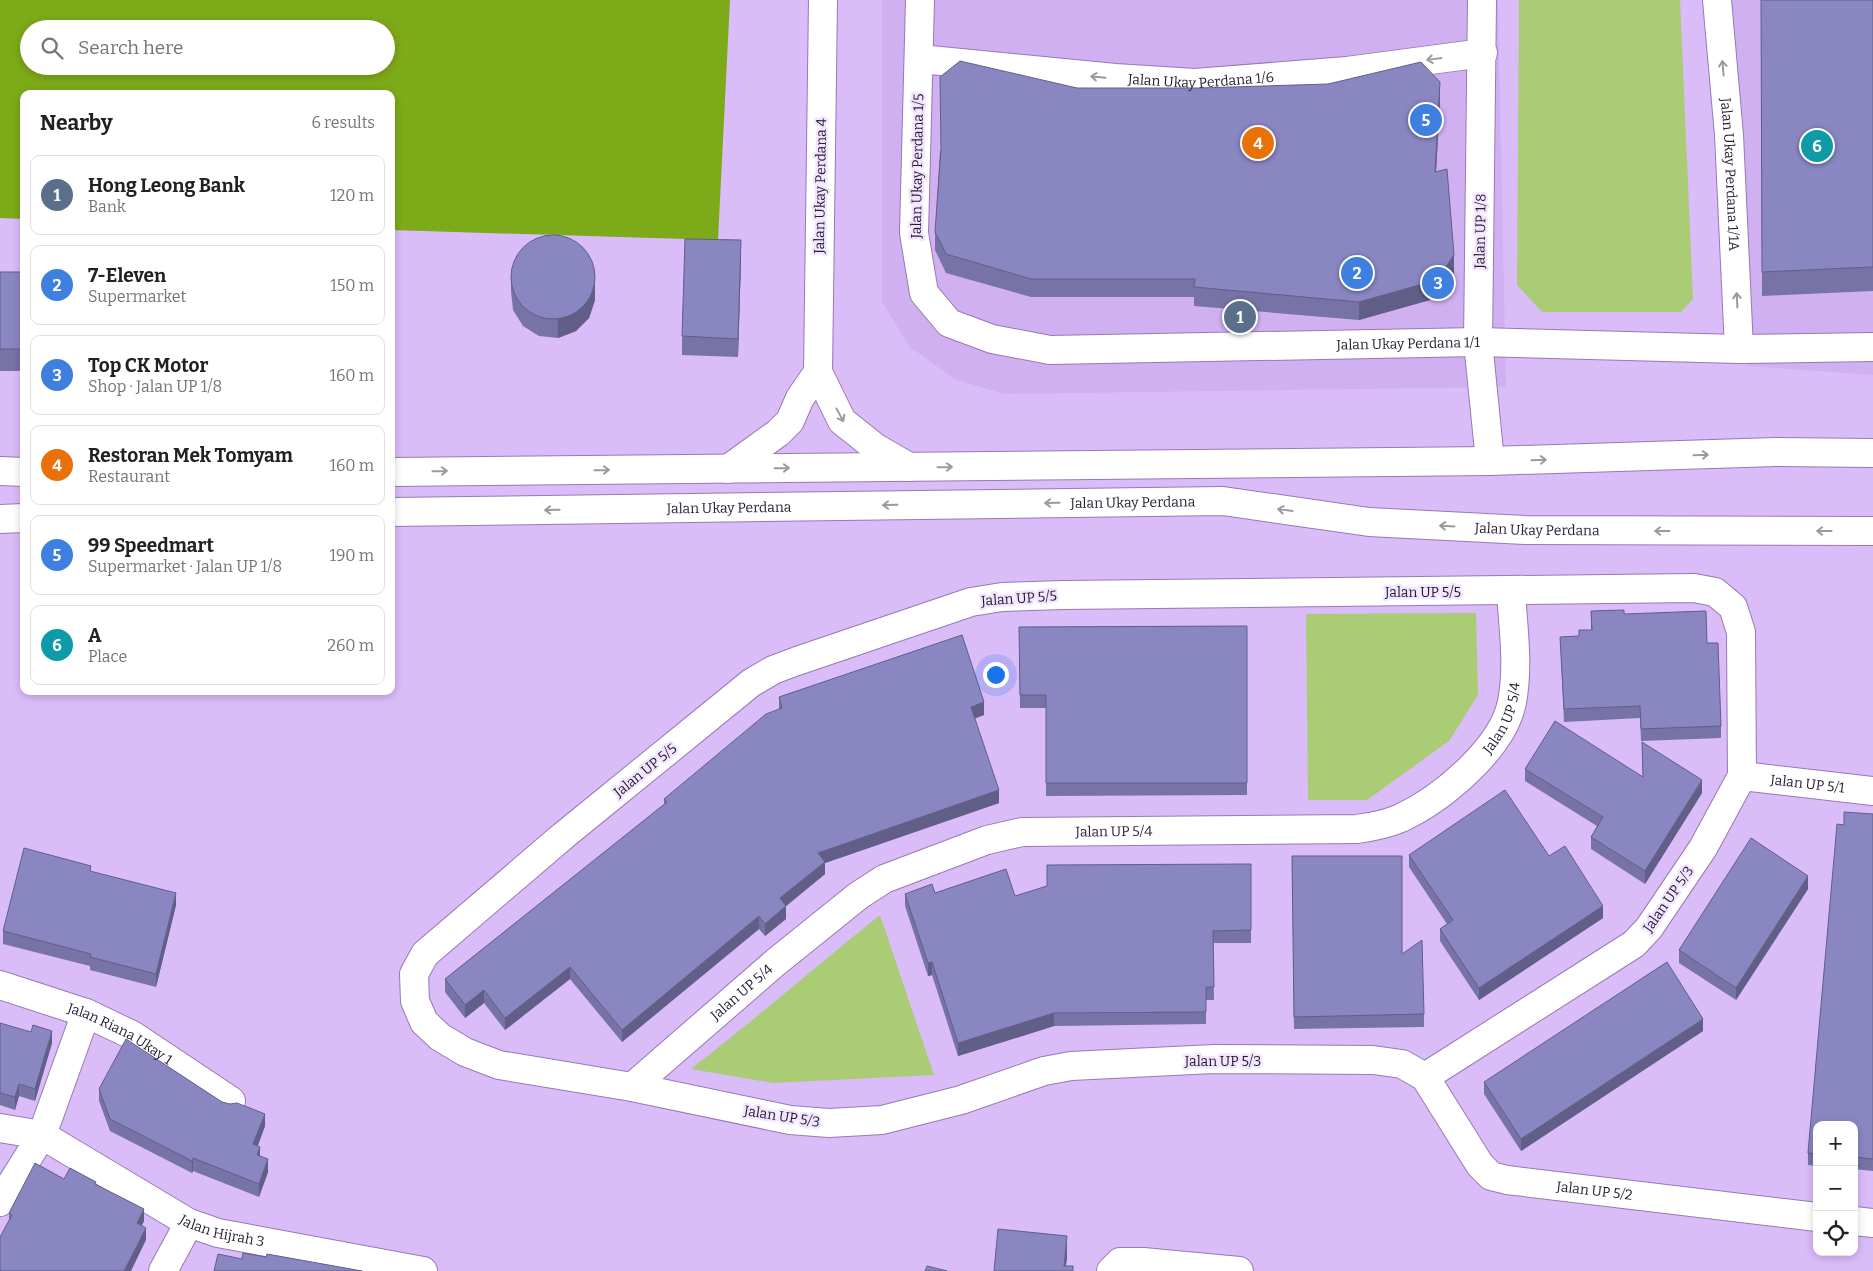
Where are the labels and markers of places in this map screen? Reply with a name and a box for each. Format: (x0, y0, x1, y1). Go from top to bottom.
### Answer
pin: 5 (1410, 101, 1442, 139)
pin: 4 (1242, 124, 1274, 162)
pin: 6 (1801, 127, 1833, 165)
pin: 2 (1341, 254, 1373, 292)
pin: 3 (1422, 264, 1454, 302)
pin: 1 (1224, 298, 1256, 336)

